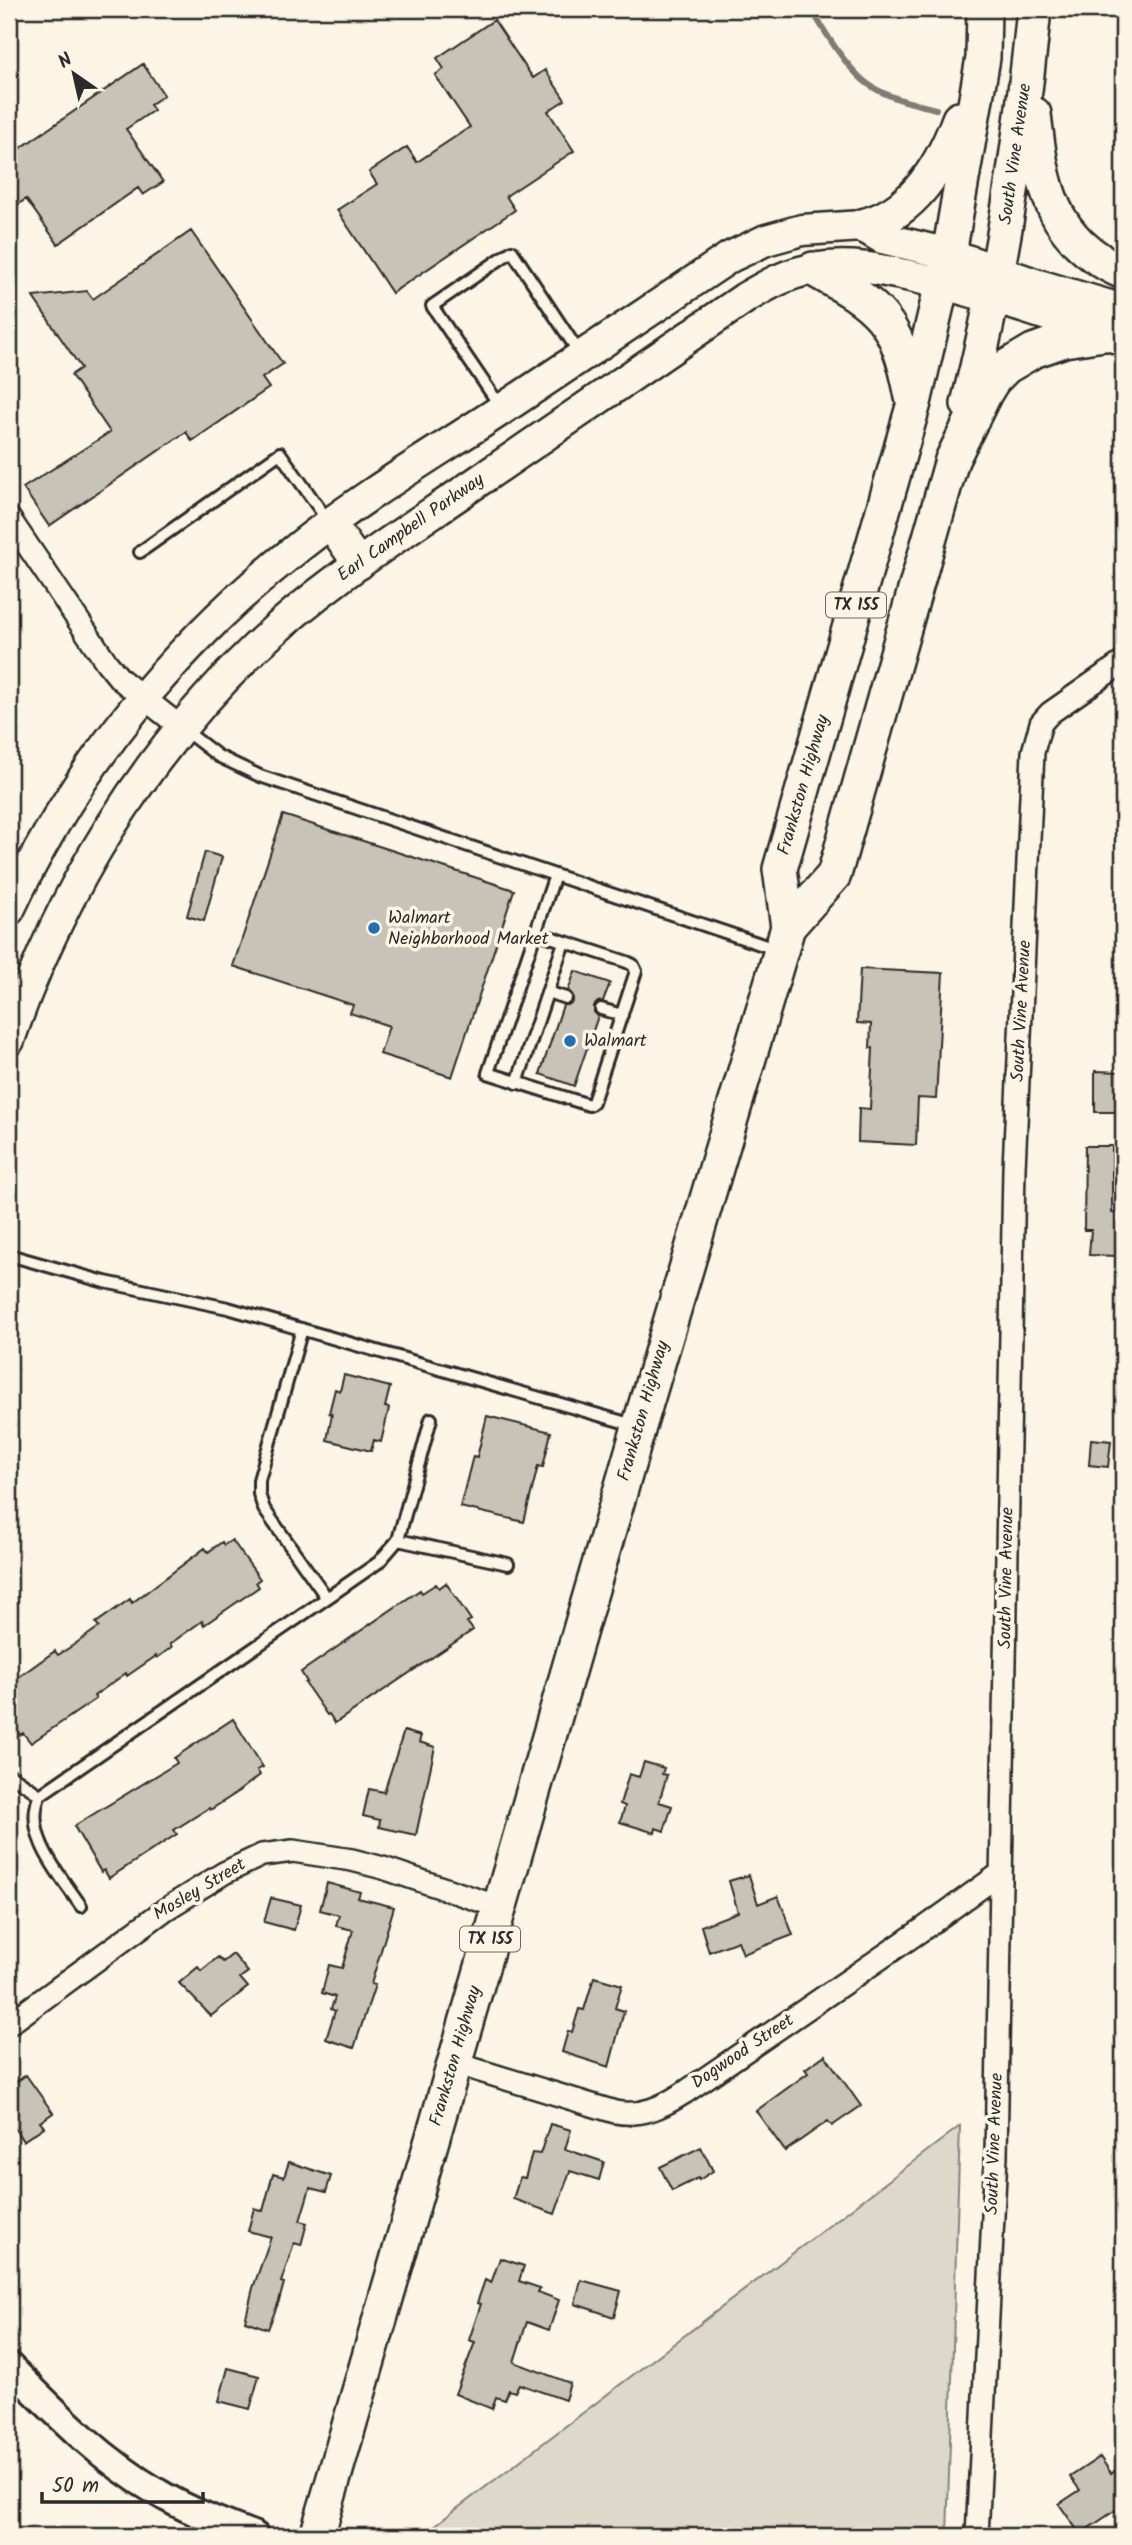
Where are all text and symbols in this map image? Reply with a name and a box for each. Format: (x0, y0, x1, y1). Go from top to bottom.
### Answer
north arrow (38, 38, 108, 108)
text: N (52, 46, 79, 77)
street label: South Vine Avenue (992, 82, 1040, 226)
street label: Earl Campbell Parkway (331, 466, 491, 590)
road number: TX 155 (826, 592, 886, 618)
street label: Frankston Highway (770, 711, 838, 859)
place label: Walmart Neighborhood Market (388, 904, 550, 954)
marker: Walmart Neighborhood Market (366, 920, 382, 936)
street label: South Vine Avenue (1004, 939, 1040, 1083)
place label: Walmart (584, 1027, 648, 1056)
marker: Walmart (562, 1033, 578, 1049)
street label: Frankston Highway (610, 1337, 678, 1485)
street label: South Vine Avenue (991, 1507, 1023, 1649)
street label: Mosley Street (148, 1850, 253, 1929)
road number: TX 155 (460, 1926, 520, 1952)
street label: Frankston Highway (422, 1982, 490, 2130)
street label: Dogwood Street (686, 2006, 801, 2097)
street label: South Vine Avenue (978, 2073, 1012, 2215)
scale bar (42, 2461, 203, 2505)
text: 50 m (52, 2470, 99, 2503)

